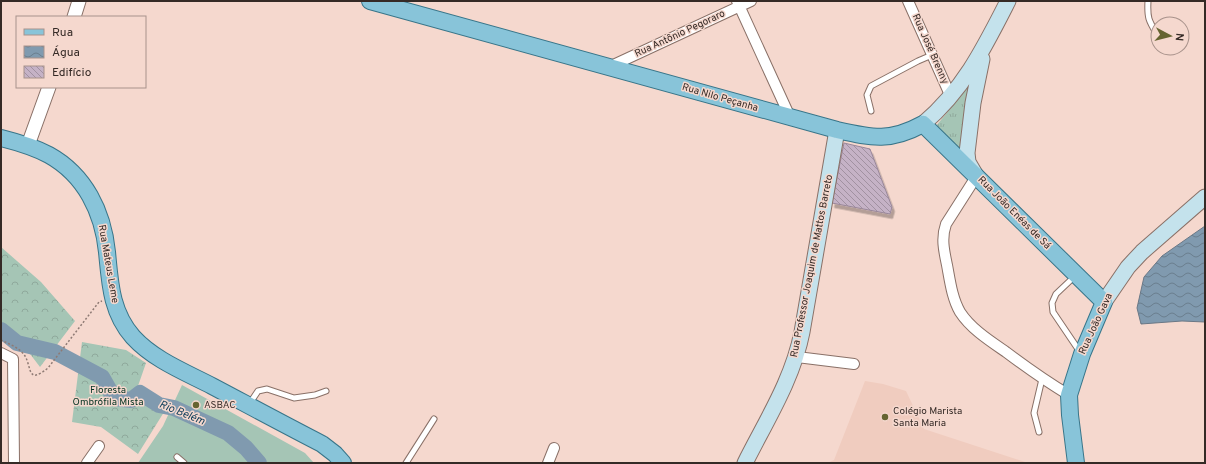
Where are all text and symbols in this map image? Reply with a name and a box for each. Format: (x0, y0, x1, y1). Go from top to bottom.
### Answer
street label: Rua Antônio Pegoraro (633, 7, 728, 61)
street label: Rua José Brenny (909, 12, 951, 86)
legend (16, 16, 146, 88)
north arrow (1150, 16, 1190, 56)
text: Rua (52, 25, 73, 41)
text: N (1172, 32, 1186, 42)
text: Água (52, 45, 80, 61)
text: Edifício (52, 65, 92, 81)
street label: Rua Nilo Peçanha (680, 81, 760, 115)
street label: Rua Professor Joaquim de Mattos Barreto (788, 173, 836, 359)
street label: Rua João Enéas de Sá (975, 174, 1053, 252)
street label: Rua Mateus Leme (95, 224, 121, 304)
street label: Rua João Gava (1076, 291, 1116, 357)
park label: Floresta Ombrófila Mista (73, 384, 143, 409)
water label: Rio Belém (157, 397, 207, 429)
place label: ASBAC (204, 399, 236, 412)
marker: ASBAC (191, 400, 201, 410)
place label: Colégio Marista Santa Maria (893, 405, 962, 430)
marker: Colégio Marista Santa Maria (880, 412, 890, 422)

